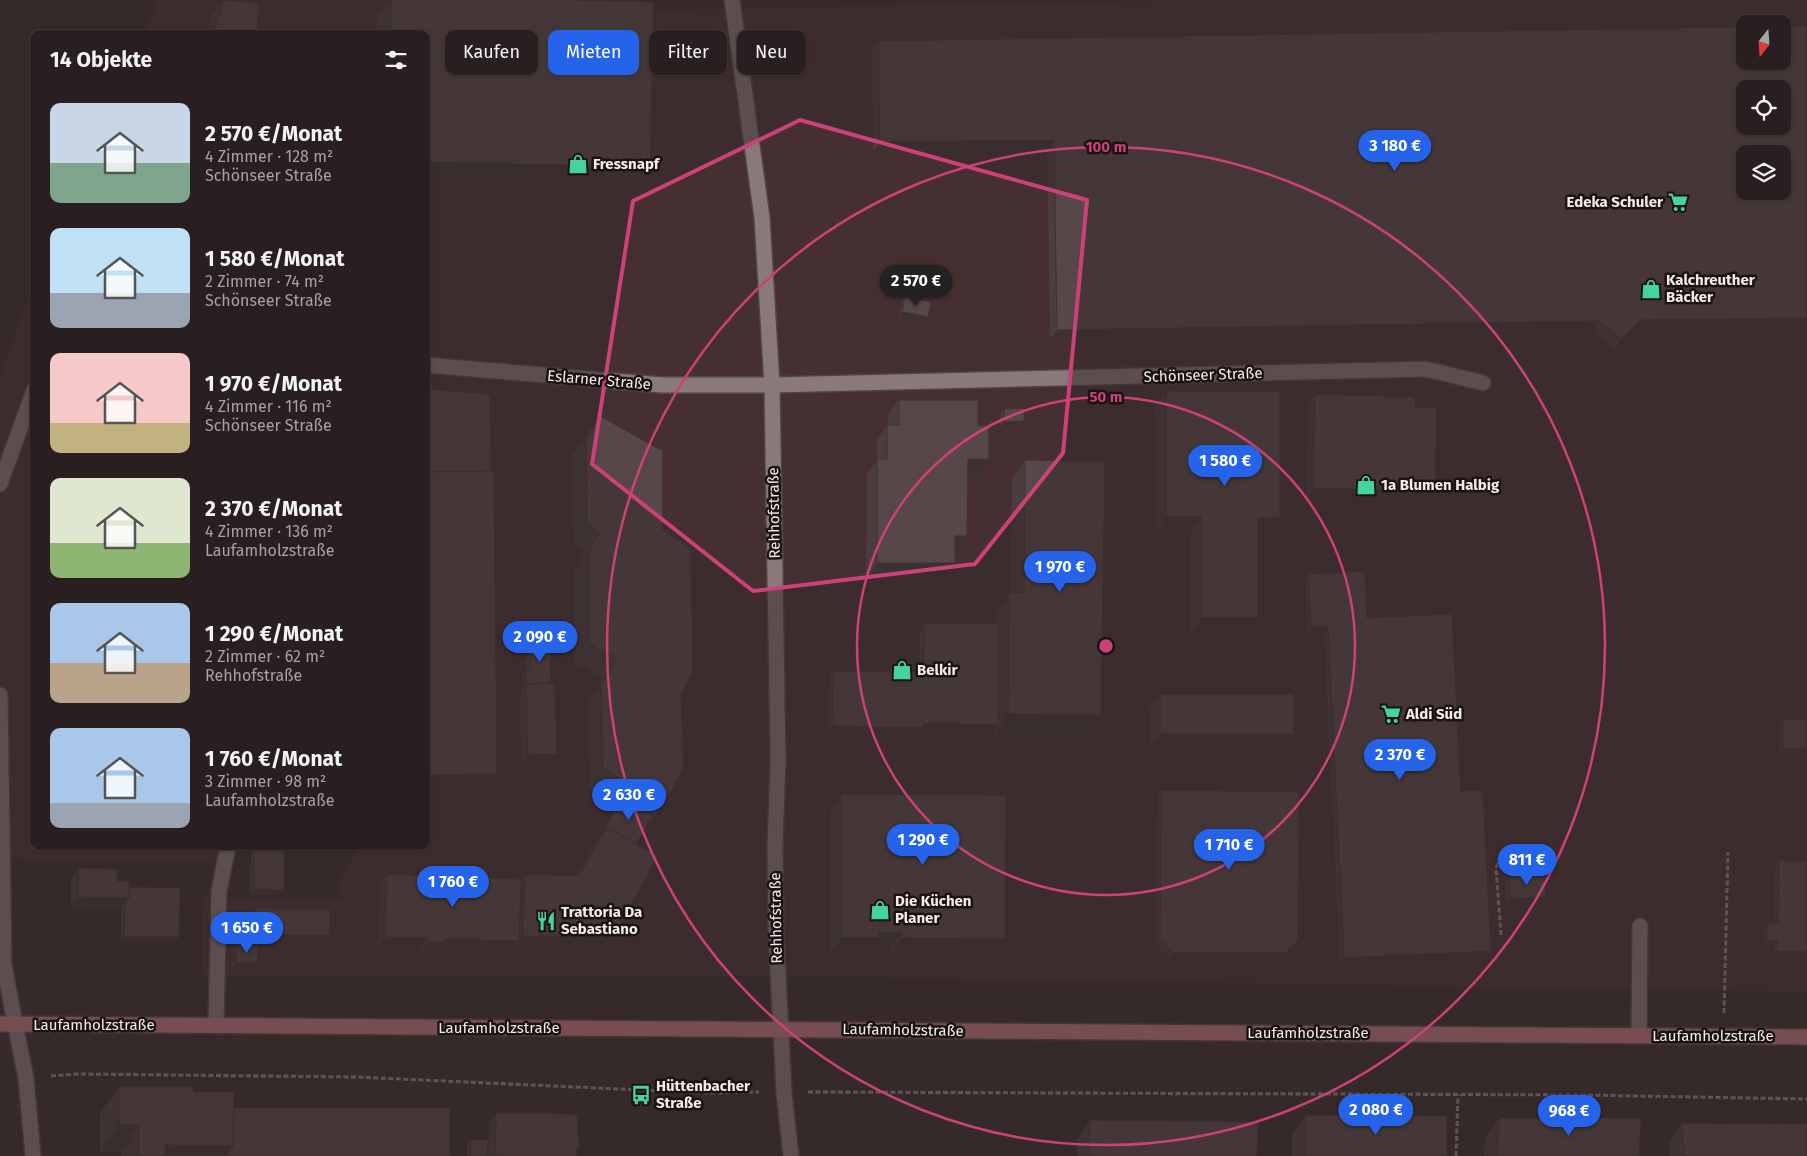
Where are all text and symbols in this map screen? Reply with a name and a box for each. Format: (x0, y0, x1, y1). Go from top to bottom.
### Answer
north arrow (1736, 15, 1791, 70)
map controls (1736, 15, 1791, 200)
chip: Kaufen (445, 30, 538, 75)
chip: Mieten (548, 30, 639, 75)
chip: Filter (649, 30, 727, 75)
chip: Neu (737, 30, 806, 75)
icon: filters (382, 46, 410, 74)
text: 14 Objekte (50, 47, 152, 73)
button: locate (1736, 80, 1791, 135)
text: 2 570 €/Monat (205, 121, 342, 147)
icon: home (90, 123, 150, 183)
pin: 3 180 € (1349, 130, 1441, 172)
text: 3 180 € (1369, 136, 1421, 155)
text: 100 m (1086, 138, 1126, 156)
button: layers (1736, 145, 1791, 200)
text: 4 Zimmer · 128 m² (205, 147, 333, 166)
shop icon: Fressnapf (567, 153, 589, 175)
place label: Fressnapf (593, 155, 661, 173)
text: Schönseer Straße (205, 166, 332, 185)
supermarket icon: Edeka Schuler (1667, 191, 1689, 213)
place label: Edeka Schuler (1567, 193, 1664, 211)
text: 1 580 €/Monat (205, 246, 344, 272)
icon: home (90, 248, 150, 308)
pin: 2 570 € (870, 264, 962, 307)
text: 2 570 € (891, 271, 941, 290)
place label: Kalchreuther Bäcker (1666, 271, 1756, 306)
text: 2 Zimmer · 74 m² (205, 272, 324, 291)
shop icon: Kalchreuther Bäcker (1640, 278, 1662, 300)
text: Schönseer Straße (205, 291, 332, 310)
street label: Schönseer Straße (1143, 364, 1263, 386)
street label: Eslarner Straße (546, 367, 652, 393)
text: 1 970 €/Monat (205, 371, 342, 397)
icon: home (90, 373, 150, 433)
text: 50 m (1089, 388, 1123, 406)
text: 4 Zimmer · 116 m² (205, 397, 332, 416)
text: Schönseer Straße (205, 416, 332, 435)
pin: 1 580 € (1179, 444, 1271, 487)
text: 1 580 € (1199, 451, 1251, 470)
street label: Rehhofstraße (764, 467, 784, 559)
shop icon: 1a Blumen Halbig (1355, 474, 1377, 496)
place label: 1a Blumen Halbig (1381, 476, 1500, 494)
text: 2 370 €/Monat (205, 496, 342, 522)
icon: home (90, 498, 150, 558)
text: 4 Zimmer · 136 m² (205, 522, 333, 541)
text: Laufamholzstraße (205, 541, 334, 560)
pin: 1 970 € (1014, 550, 1106, 593)
text: 1 970 € (1035, 557, 1085, 576)
pin: 2 090 € (494, 620, 586, 663)
text: 1 290 €/Monat (205, 621, 343, 647)
icon: home (90, 623, 150, 683)
text: 2 090 € (514, 627, 566, 646)
centre of rings (1097, 637, 1115, 655)
text: 2 Zimmer · 62 m² (205, 647, 325, 666)
shop icon: Belkir (891, 659, 913, 681)
place label: Belkir (917, 661, 959, 679)
text: Rehhofstraße (205, 666, 302, 685)
supermarket icon: Aldi Süd (1380, 703, 1402, 725)
place label: Aldi Süd (1405, 705, 1462, 723)
pin: 2 370 € (1354, 738, 1446, 781)
text: 2 370 € (1375, 745, 1425, 764)
text: 1 760 €/Monat (205, 746, 342, 772)
icon: home (90, 748, 150, 808)
text: 3 Zimmer · 98 m² (205, 772, 326, 791)
pin: 2 630 € (583, 778, 675, 821)
text: 2 630 € (603, 785, 655, 804)
text: Laufamholzstraße (205, 791, 334, 810)
pin: 1 290 € (877, 824, 969, 866)
pin: 1 710 € (1183, 828, 1275, 871)
text: 1 290 € (898, 830, 948, 849)
text: 1 710 € (1205, 835, 1253, 854)
pin: 811 € (1492, 844, 1562, 886)
text: 811 € (1509, 850, 1545, 869)
pin: 1 760 € (407, 866, 499, 908)
text: 1 760 € (428, 872, 478, 891)
street label: Rehhofstraße (766, 872, 786, 964)
place label: Die Küchen Planer (895, 892, 972, 927)
shop icon: Die Küchen Planer (869, 899, 891, 921)
place label: Trattoria Da Sebastiano (561, 903, 642, 938)
restaurant icon: Trattoria Da Sebastiano (535, 910, 557, 932)
pin: 1 650 € (201, 912, 293, 954)
text: 1 650 € (221, 918, 273, 937)
street label: Laufamholzstraße (33, 1016, 155, 1034)
street label: Laufamholzstraße (438, 1019, 560, 1037)
street label: Laufamholzstraße (842, 1020, 964, 1040)
street label: Laufamholzstraße (1247, 1024, 1369, 1042)
street label: Laufamholzstraße (1652, 1027, 1774, 1045)
place label: Hüttenbacher Straße (656, 1077, 751, 1112)
bus stop icon: Hüttenbacher Straße (630, 1084, 652, 1106)
pin: 2 080 € (1330, 1094, 1422, 1136)
pin: 968 € (1534, 1094, 1604, 1137)
text: 2 080 € (1349, 1100, 1403, 1119)
text: 968 € (1549, 1101, 1589, 1120)

